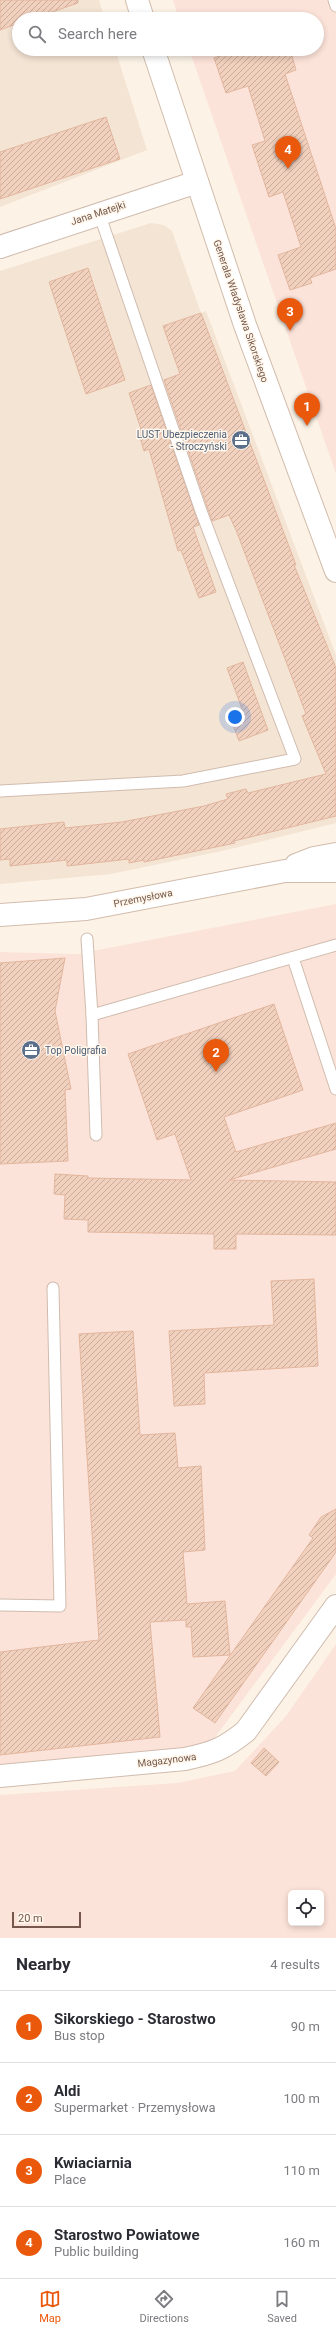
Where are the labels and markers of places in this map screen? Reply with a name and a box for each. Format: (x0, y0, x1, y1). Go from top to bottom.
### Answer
pin: 4 (275, 136, 301, 169)
pin: 3 (277, 298, 303, 331)
pin: 1 (294, 393, 320, 426)
place label: LUST Ubezpieczenia - Stroczyński (137, 429, 227, 452)
office icon: LUST Ubezpieczenia - Stroczyński (230, 429, 252, 451)
office icon: Top Poligrafia (20, 1039, 42, 1061)
pin: 2 (203, 1039, 229, 1072)
place label: Top Poligrafia (45, 1045, 106, 1056)

